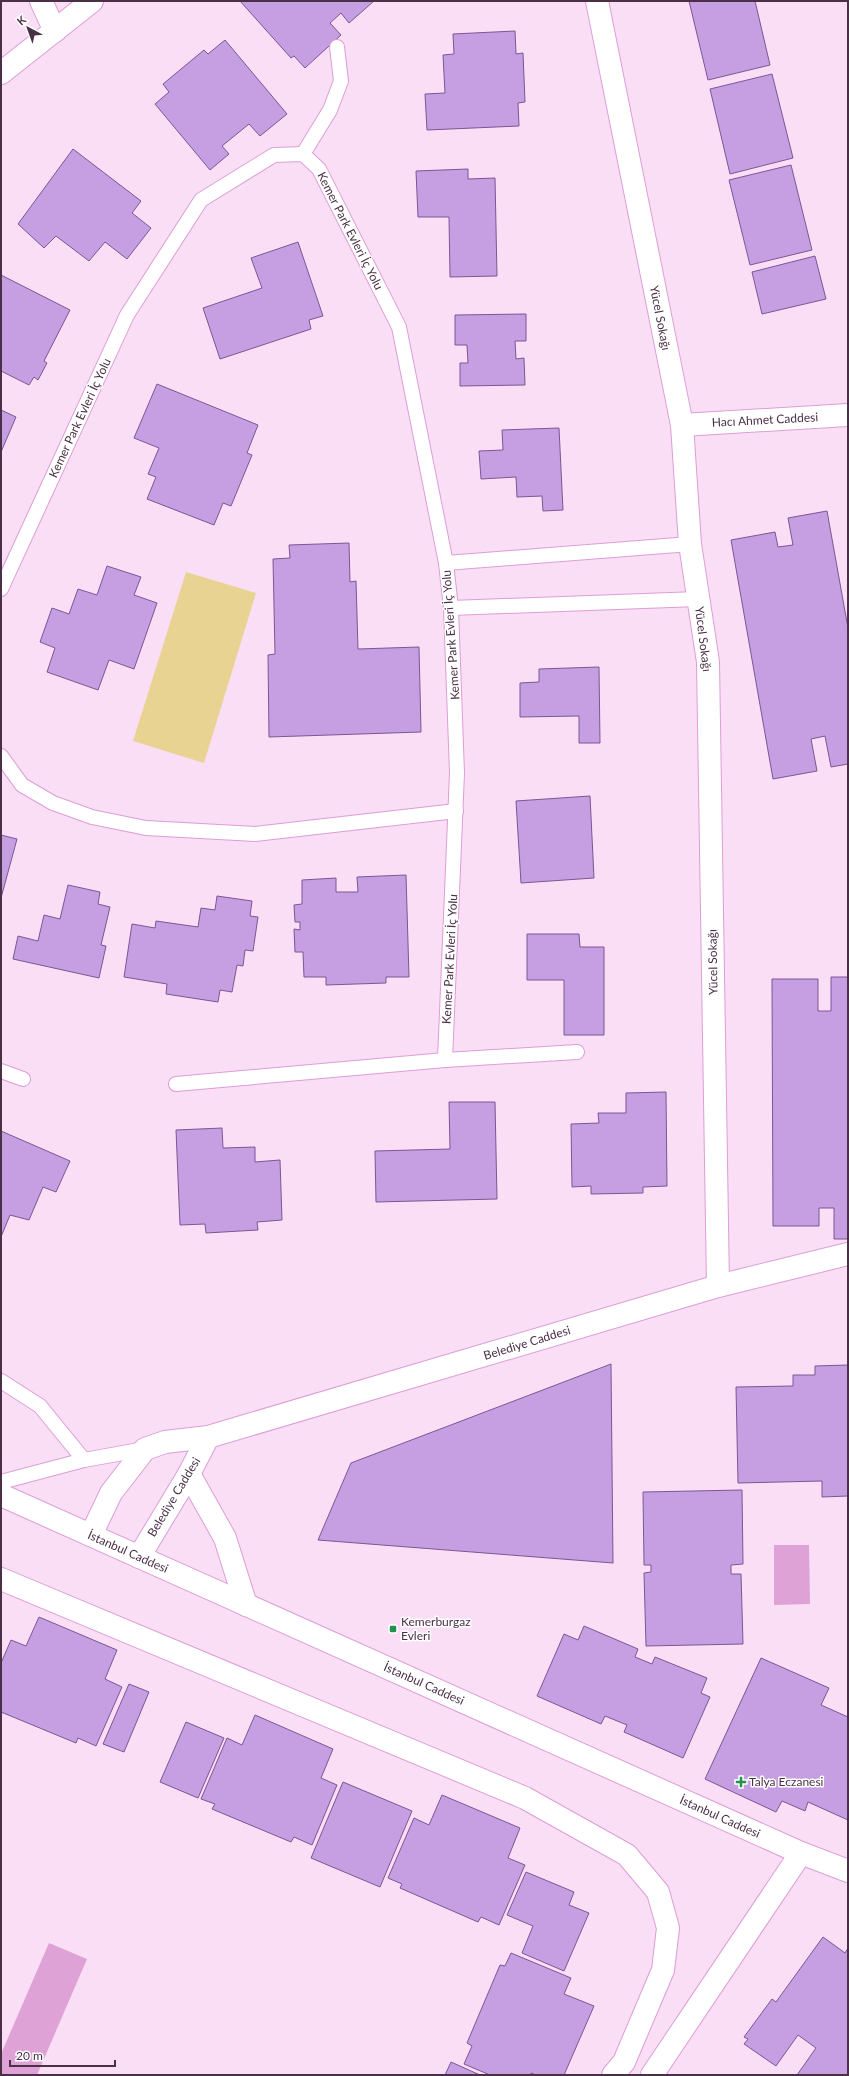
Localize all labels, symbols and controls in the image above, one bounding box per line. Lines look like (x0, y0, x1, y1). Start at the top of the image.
north arrow (8, 8, 48, 48)
text: K (14, 12, 29, 27)
street label: Kemer Park Evleri İç Yolu (314, 169, 387, 292)
street label: Yücel Sokağı (647, 284, 674, 351)
street label: Kemer Park Evleri İç Yolu (45, 356, 114, 480)
street label: Hacı Ahmet Caddesi (711, 409, 819, 430)
street label: Kemer Park Evleri İç Yolu (438, 570, 463, 700)
street label: Yücel Sokağı (692, 606, 715, 672)
street label: Kemer Park Evleri İç Yolu (439, 894, 460, 1024)
street label: Yücel Sokağı (704, 929, 721, 995)
street label: Belediye Caddesi (482, 1322, 572, 1363)
street label: Belediye Caddesi (144, 1454, 203, 1539)
street label: İstanbul Caddesi (86, 1527, 171, 1576)
place label: Kemerburgaz Evleri (401, 1614, 471, 1643)
marker: Kemerburgaz Evleri (388, 1624, 398, 1634)
street label: İstanbul Caddesi (382, 1659, 467, 1708)
place label: Talya Eczanesi (749, 1774, 824, 1789)
marker: Talya Eczanesi (736, 1777, 746, 1787)
street label: İstanbul Caddesi (678, 1792, 763, 1841)
scale bar (10, 2042, 115, 2068)
text: 20 m (16, 2048, 43, 2063)

